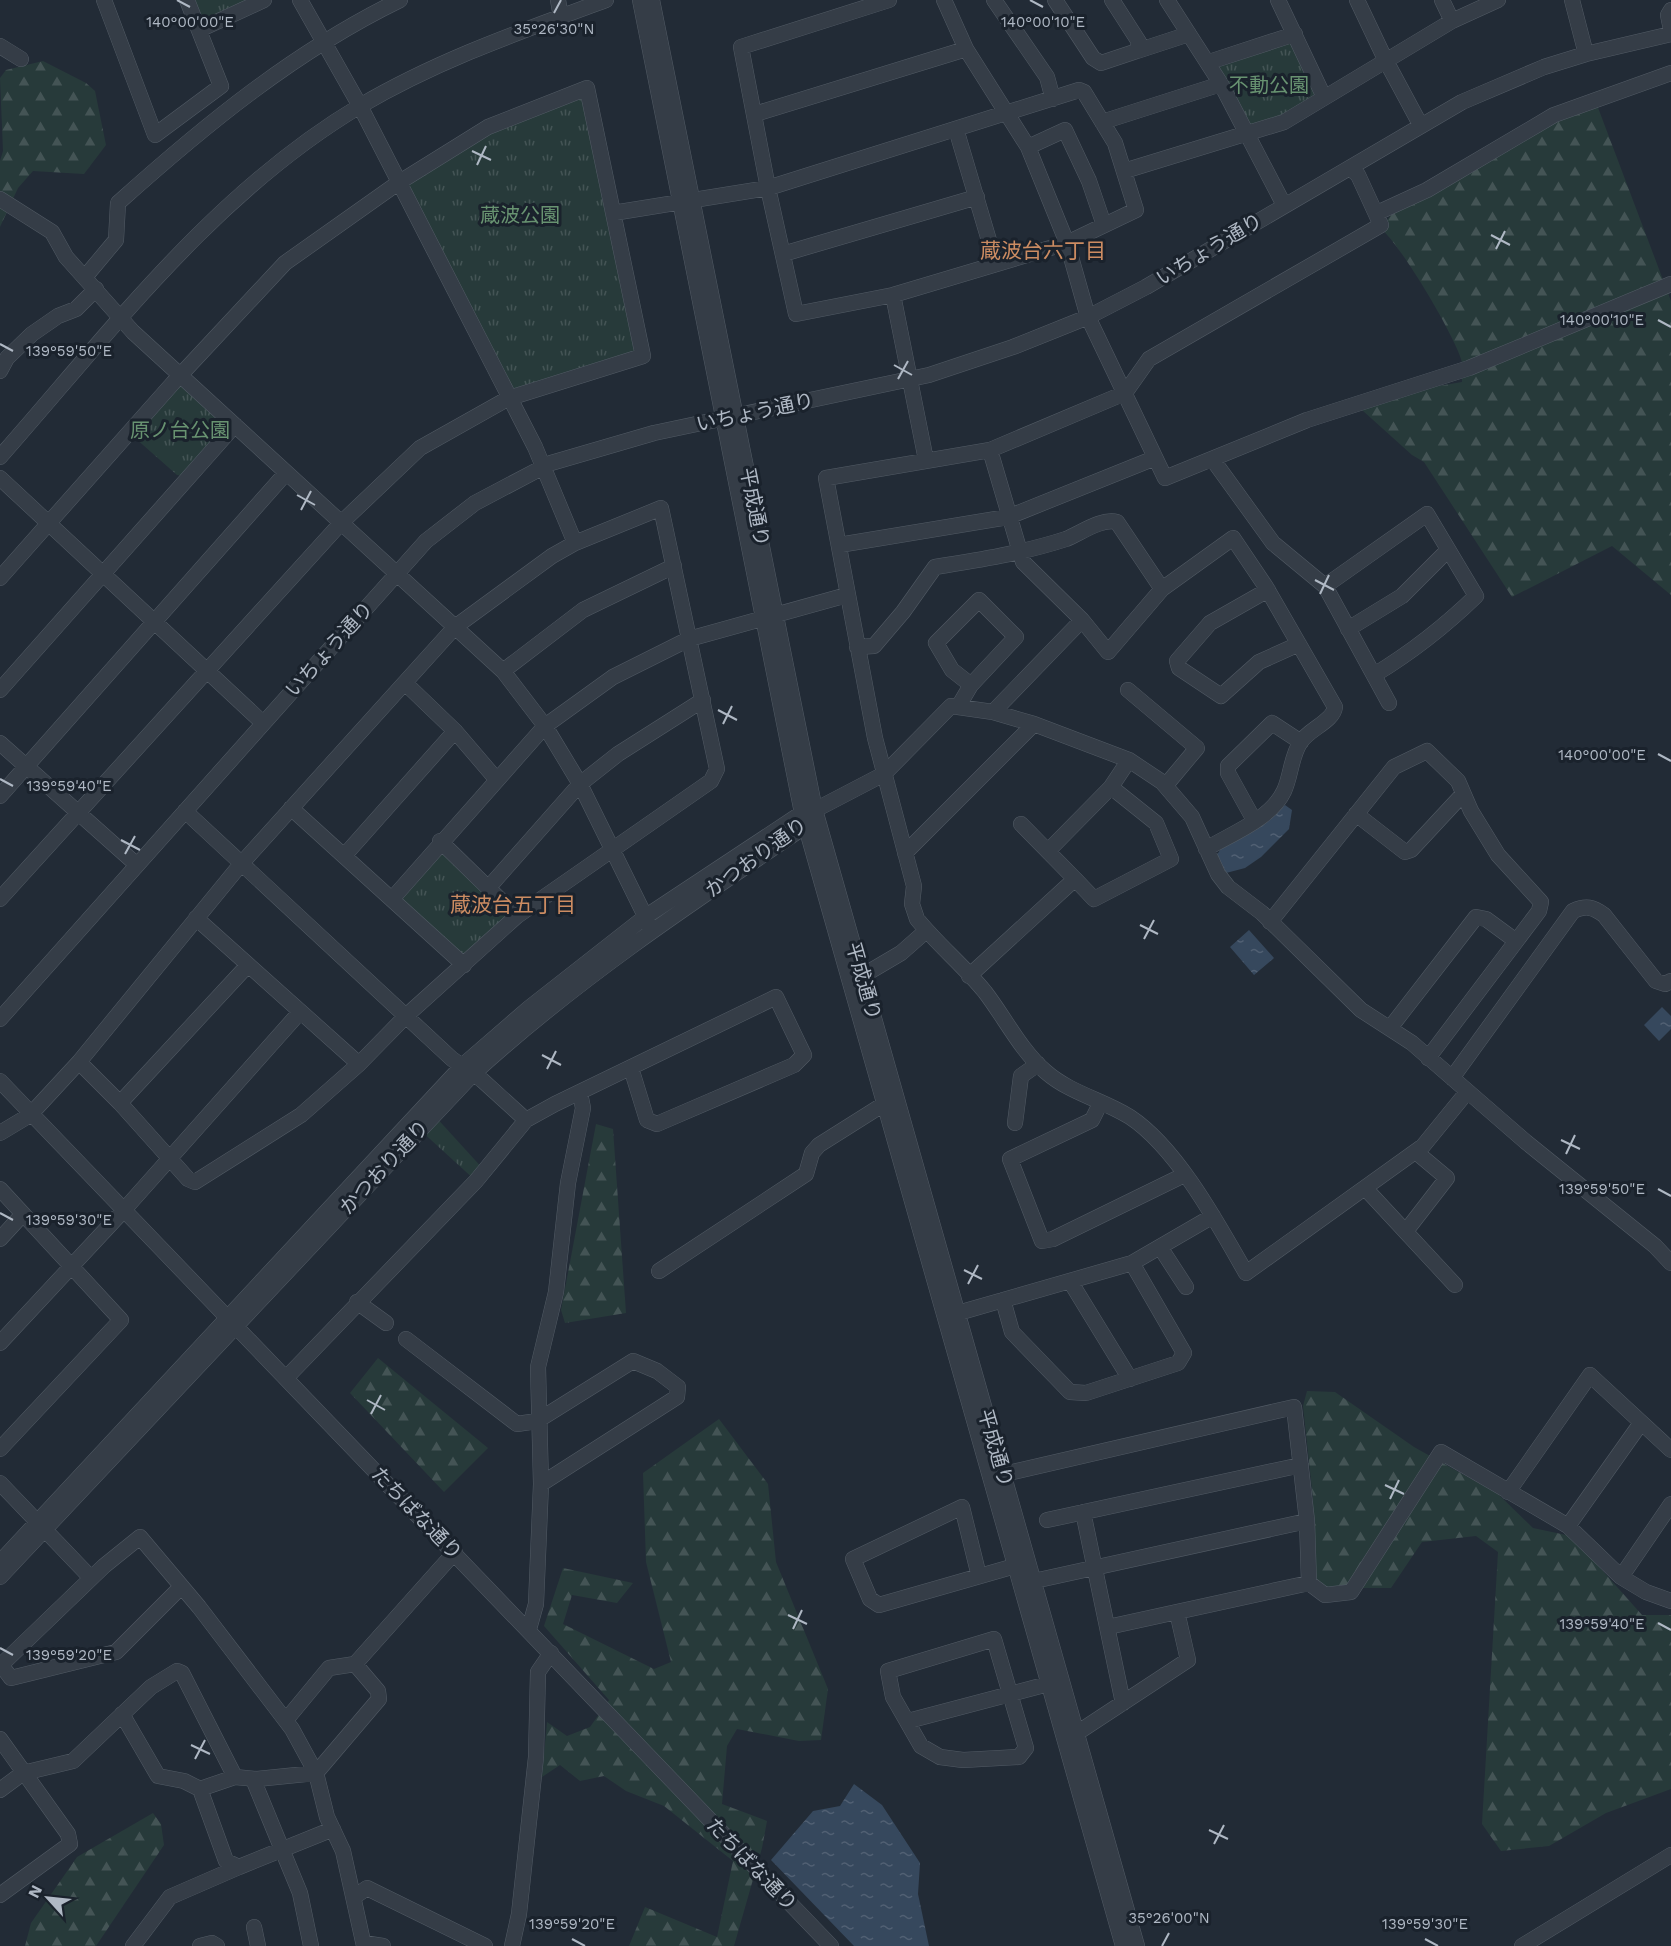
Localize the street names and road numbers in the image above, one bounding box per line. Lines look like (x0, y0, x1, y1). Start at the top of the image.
street label: いちょう通り (1151, 208, 1267, 290)
street label: いちょう通り (694, 388, 816, 436)
street label: 平成通り (736, 465, 774, 549)
street label: いちょう通り (280, 596, 378, 702)
street label: かつおり通り (700, 812, 812, 902)
street label: 平成通り (841, 939, 887, 1023)
street label: かつおり通り (334, 1115, 434, 1219)
street label: 平成通り (973, 1406, 1019, 1490)
street label: たちばな通り (367, 1462, 467, 1564)
street label: たちばな通り (702, 1813, 802, 1915)

